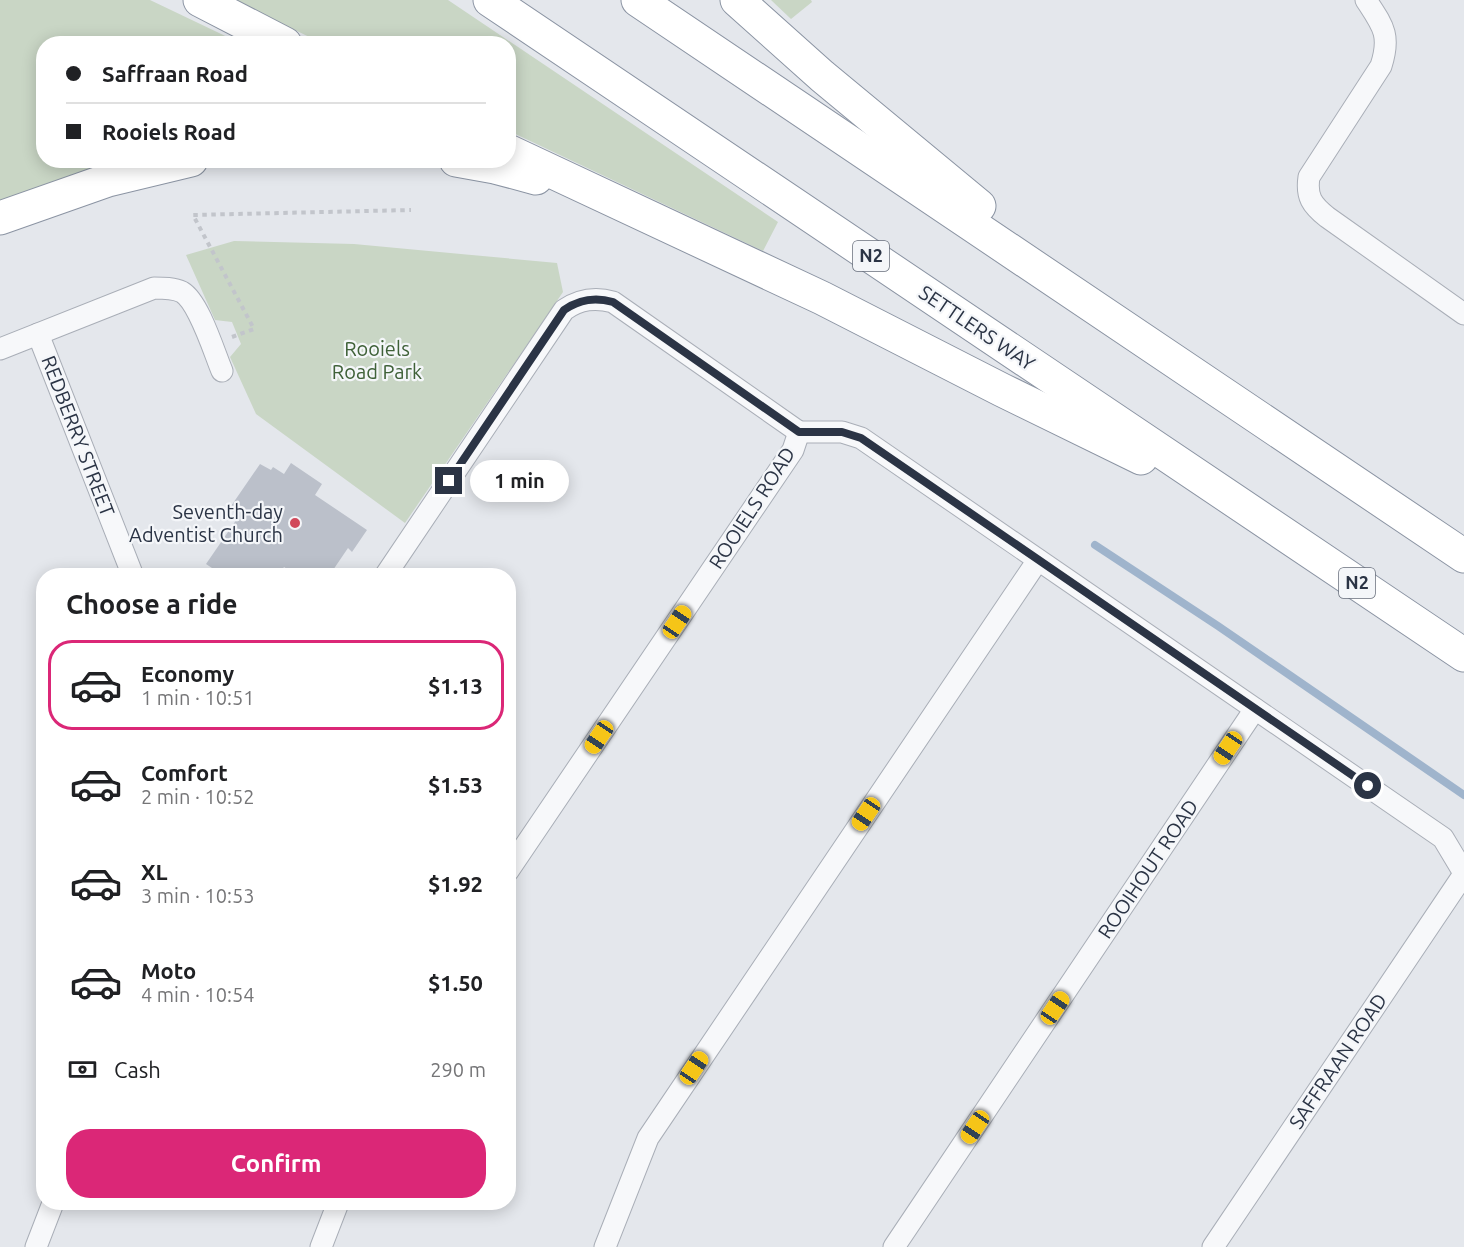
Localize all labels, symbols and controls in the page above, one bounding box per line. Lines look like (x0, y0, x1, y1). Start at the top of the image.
text: Saffraan Road (102, 61, 248, 86)
text: Rooiels Road (102, 119, 236, 144)
road number: N2 (853, 241, 889, 271)
street label: SETTLERS WAY (915, 280, 1040, 375)
park label: Rooiels Road Park (332, 337, 422, 383)
street label: REDBERRY STREET (37, 352, 120, 519)
street label: ROOIELS ROAD (704, 443, 799, 573)
callout: 1 min (470, 460, 569, 502)
route end (435, 467, 462, 494)
text: 1 min (494, 469, 545, 492)
place label: Seventh-day Adventist Church (129, 500, 283, 546)
marker: Seventh-day Adventist Church (288, 516, 302, 530)
road number: N2 (1339, 568, 1375, 598)
text: Choose a ride (66, 589, 238, 619)
car (659, 602, 695, 642)
icon: car (69, 658, 123, 712)
text: Economy (141, 661, 234, 686)
text: $1.13 (428, 673, 483, 698)
text: 1 min · 10:51 (141, 686, 255, 709)
car (581, 717, 617, 757)
car (1210, 728, 1246, 768)
icon: car (69, 757, 123, 811)
text: Comfort (141, 760, 228, 785)
text: $1.53 (428, 772, 483, 797)
route start (1354, 772, 1381, 799)
text: 2 min · 10:52 (141, 785, 255, 808)
car (848, 794, 884, 834)
street label: ROOIHOUT ROAD (1093, 795, 1203, 942)
icon: car (69, 856, 123, 910)
text: XL (141, 859, 168, 884)
text: $1.92 (428, 871, 483, 896)
text: 3 min · 10:53 (141, 884, 255, 907)
icon: car (69, 955, 123, 1009)
text: Moto (141, 958, 196, 983)
text: $1.50 (428, 970, 483, 995)
text: 4 min · 10:54 (141, 983, 255, 1006)
car (1037, 988, 1073, 1028)
street label: SAFFRAAN ROAD (1284, 989, 1391, 1133)
car (676, 1048, 712, 1088)
icon: cash (66, 1053, 99, 1086)
text: Cash (114, 1057, 161, 1082)
text: 290 m (430, 1058, 486, 1081)
car (957, 1107, 993, 1147)
button: Confirm (66, 1129, 486, 1198)

